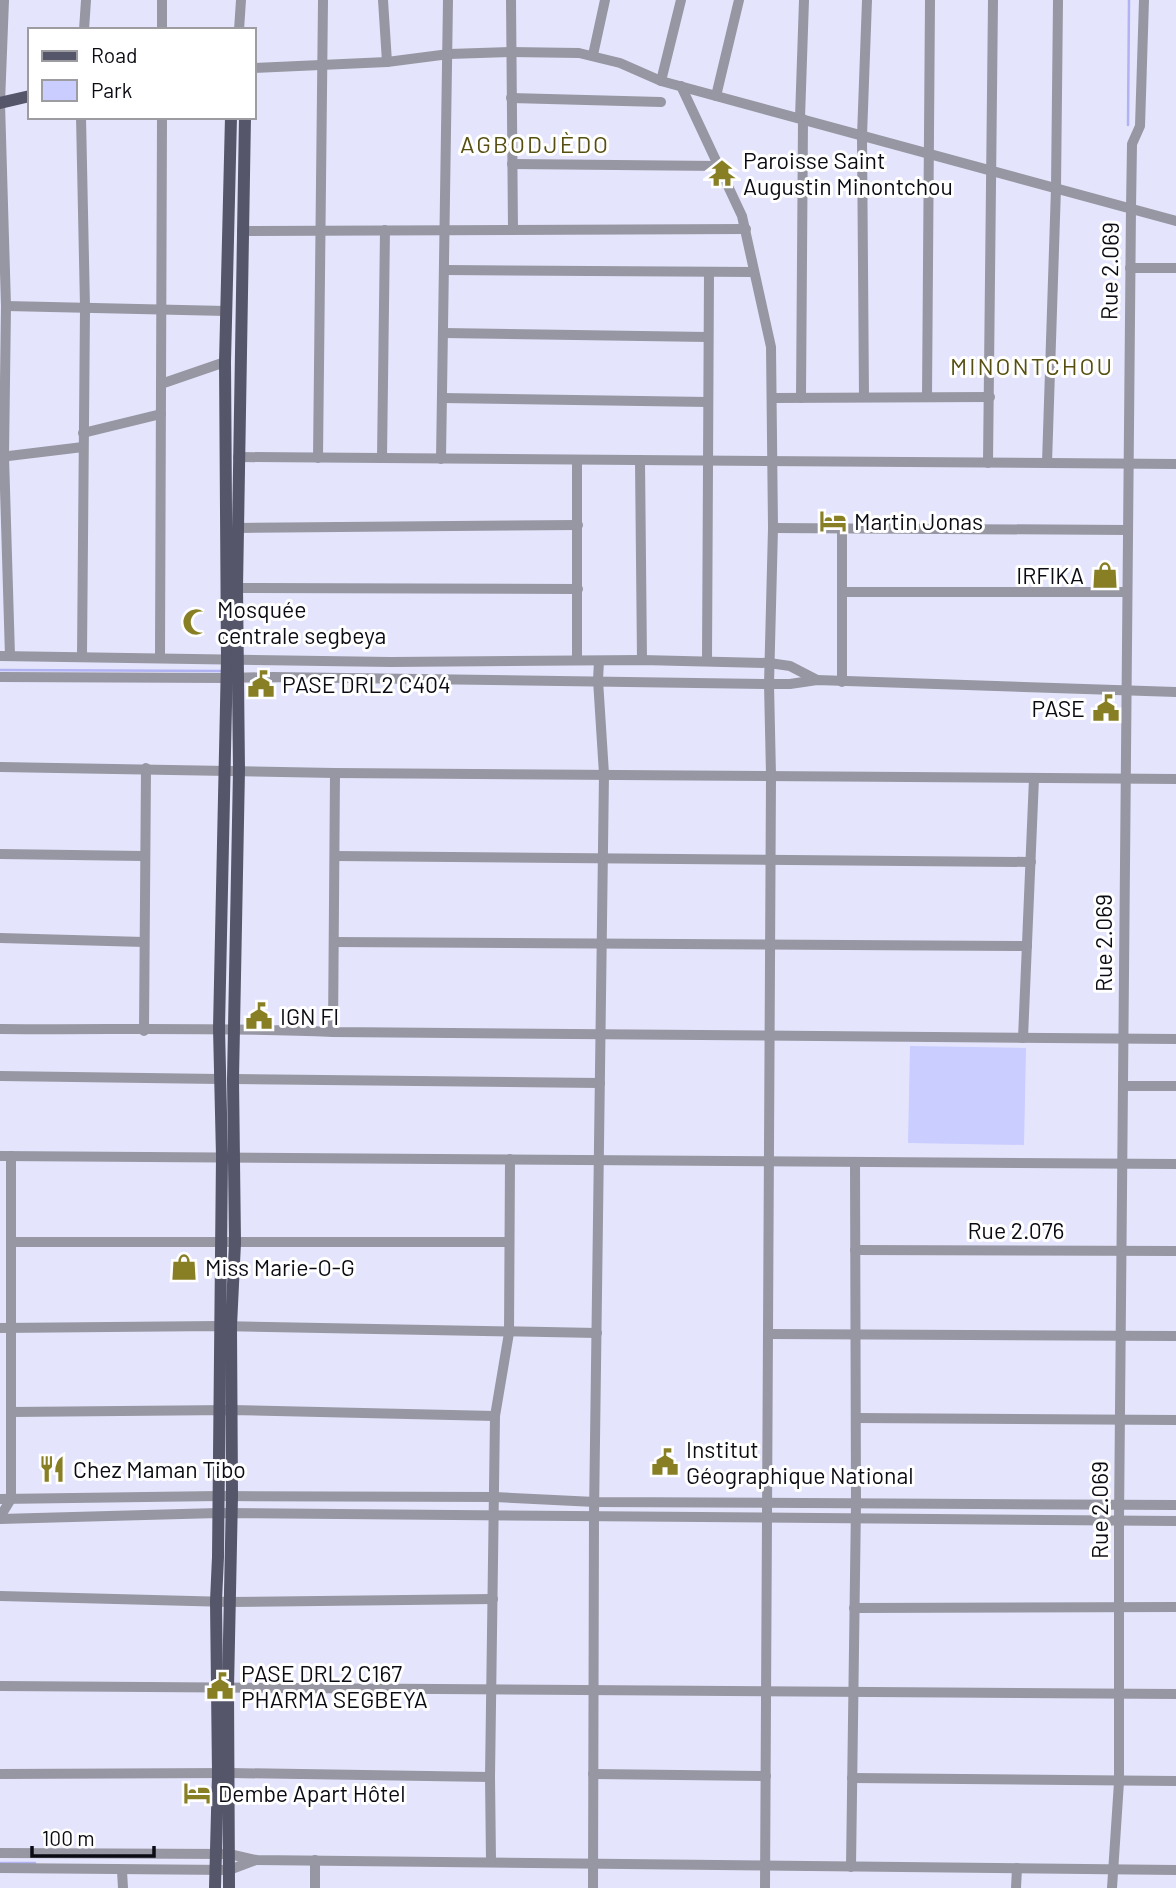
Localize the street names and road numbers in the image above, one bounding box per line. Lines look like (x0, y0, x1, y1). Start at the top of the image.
street label: Rue 2.069 (1094, 222, 1124, 320)
street label: Rue 2.069 (1089, 894, 1117, 992)
street label: Rue 2.076 (968, 1216, 1064, 1244)
street label: Rue 2.069 (1085, 1461, 1113, 1559)

